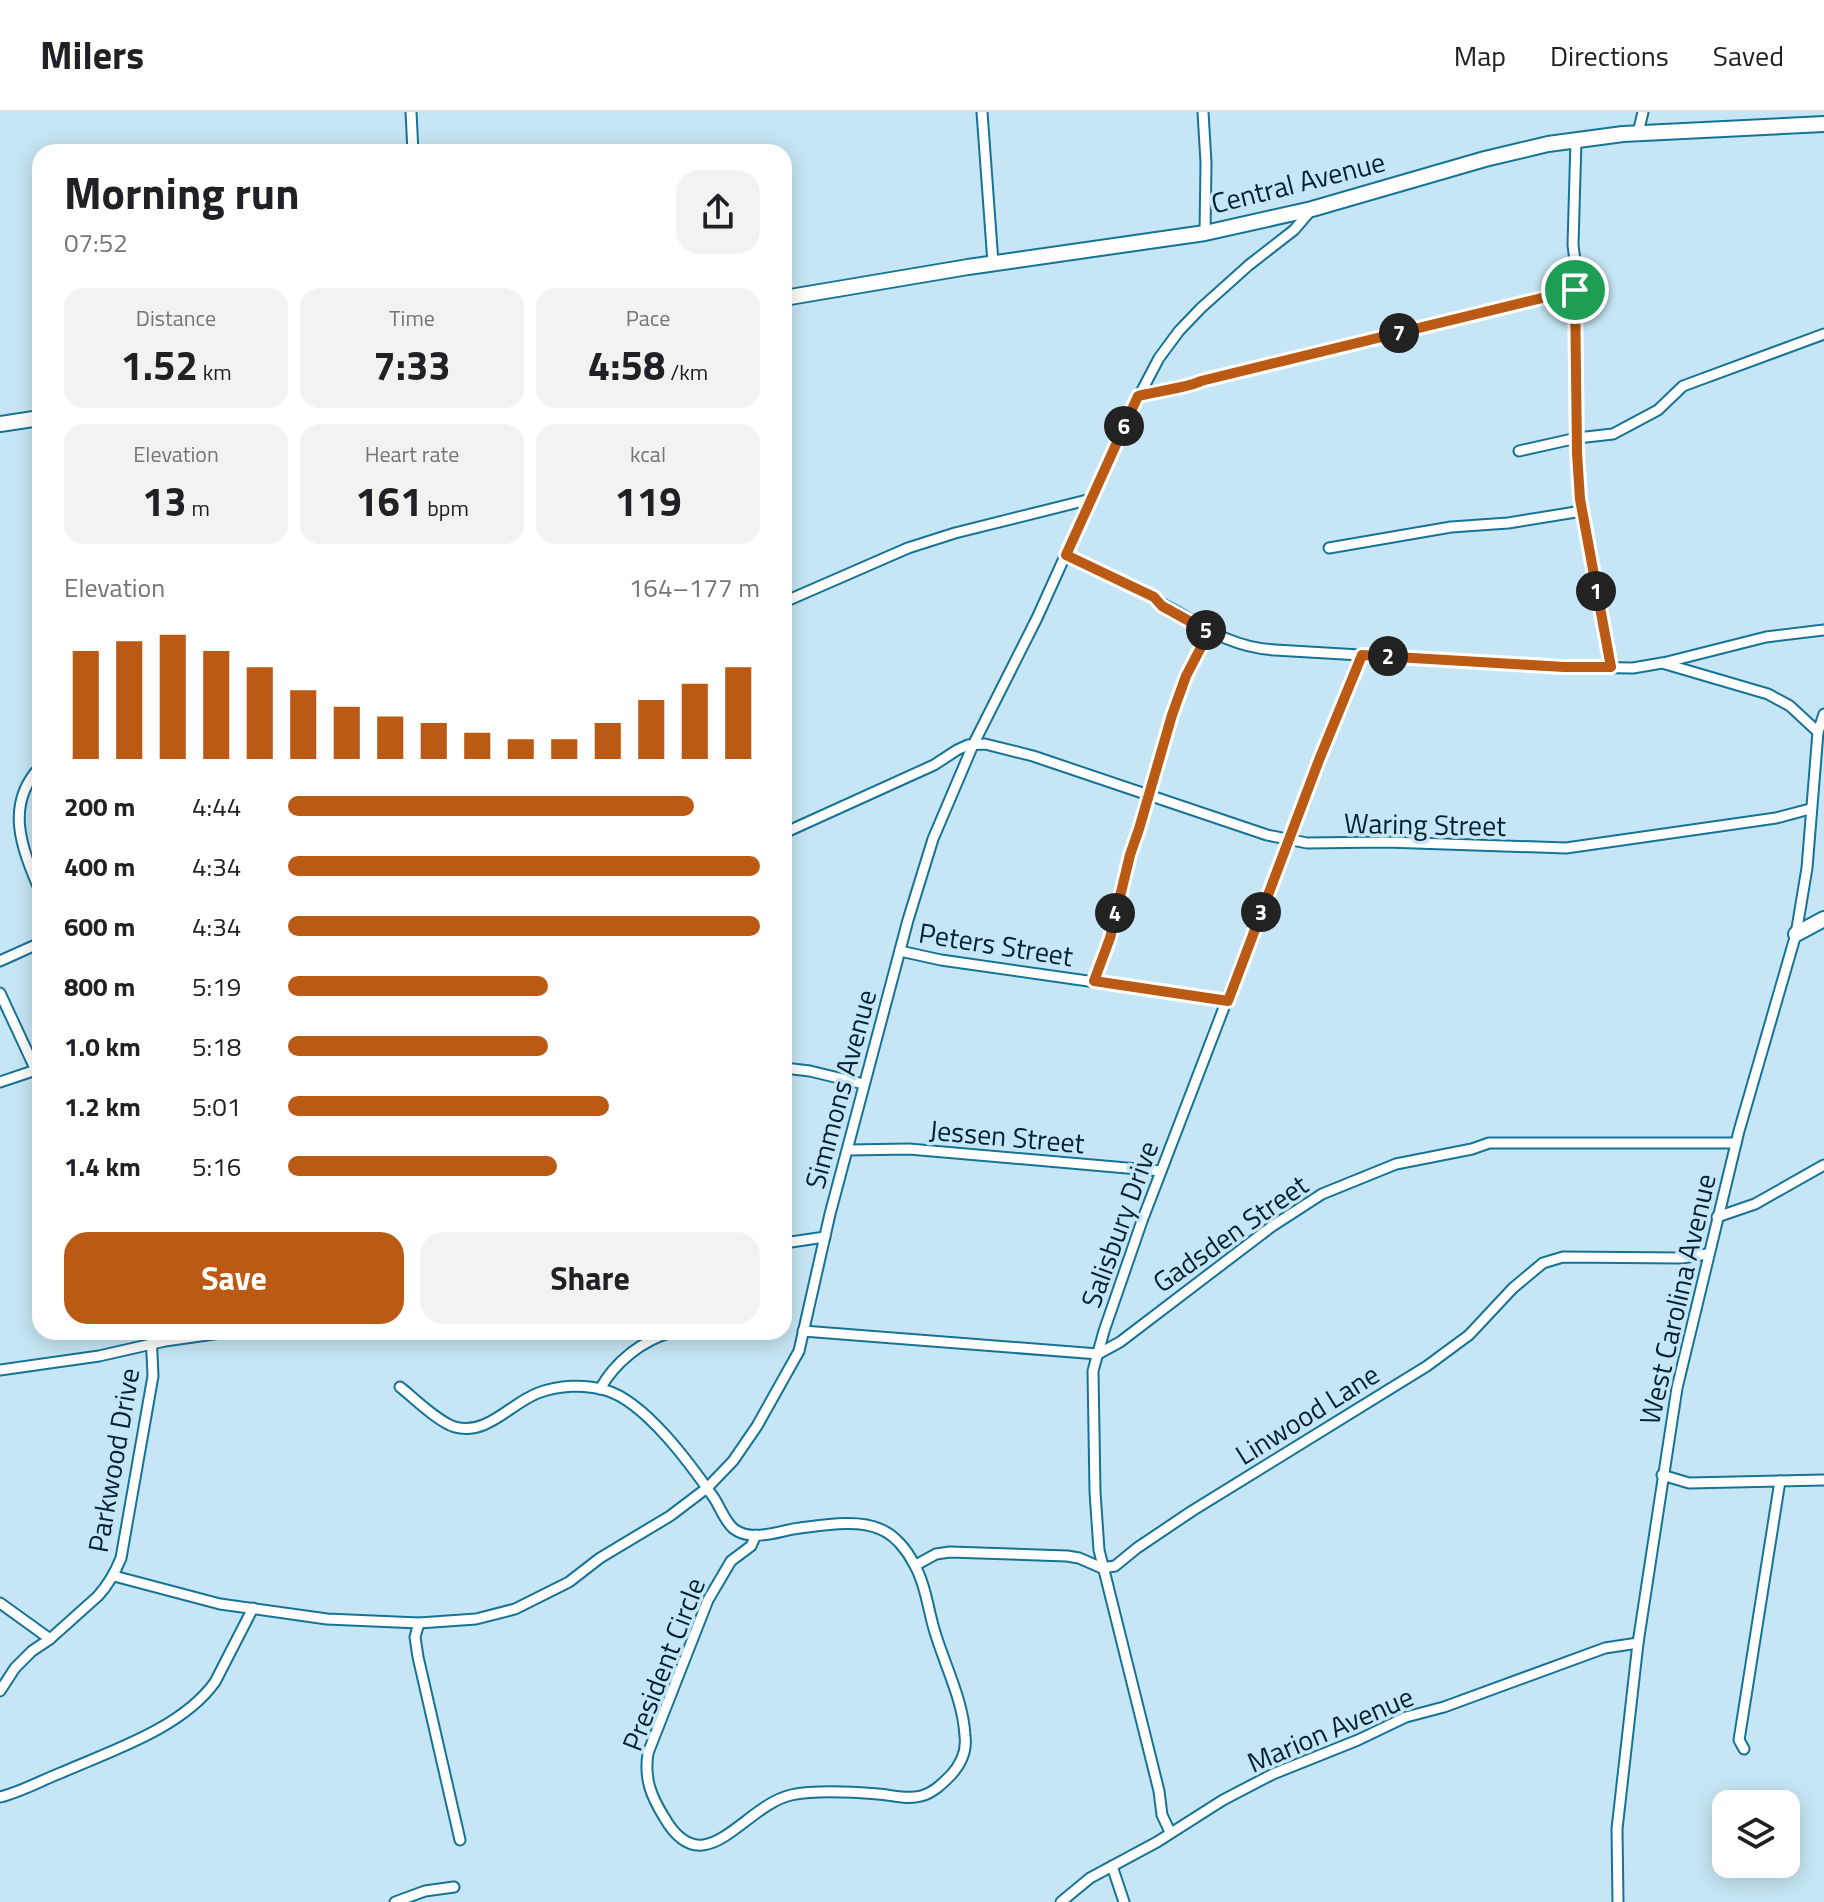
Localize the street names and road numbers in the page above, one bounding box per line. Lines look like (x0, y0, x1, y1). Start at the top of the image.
street label: Central Avenue (1207, 140, 1389, 224)
street label: Waring Street (1344, 801, 1507, 847)
street label: Peters Street (916, 911, 1076, 977)
street label: Simmons Avenue (793, 985, 887, 1193)
street label: Jessen Street (928, 1108, 1087, 1164)
street label: Salisbury Drive (1069, 1134, 1169, 1314)
street label: Gadsden Street (1143, 1163, 1317, 1303)
street label: West Carolina Avenue (1627, 1169, 1727, 1429)
street label: Linwood Lane (1227, 1353, 1387, 1475)
street label: Parkwood Drive (76, 1364, 150, 1556)
street label: President Circle (610, 1571, 716, 1757)
street label: Marion Avenue (1240, 1675, 1420, 1783)

